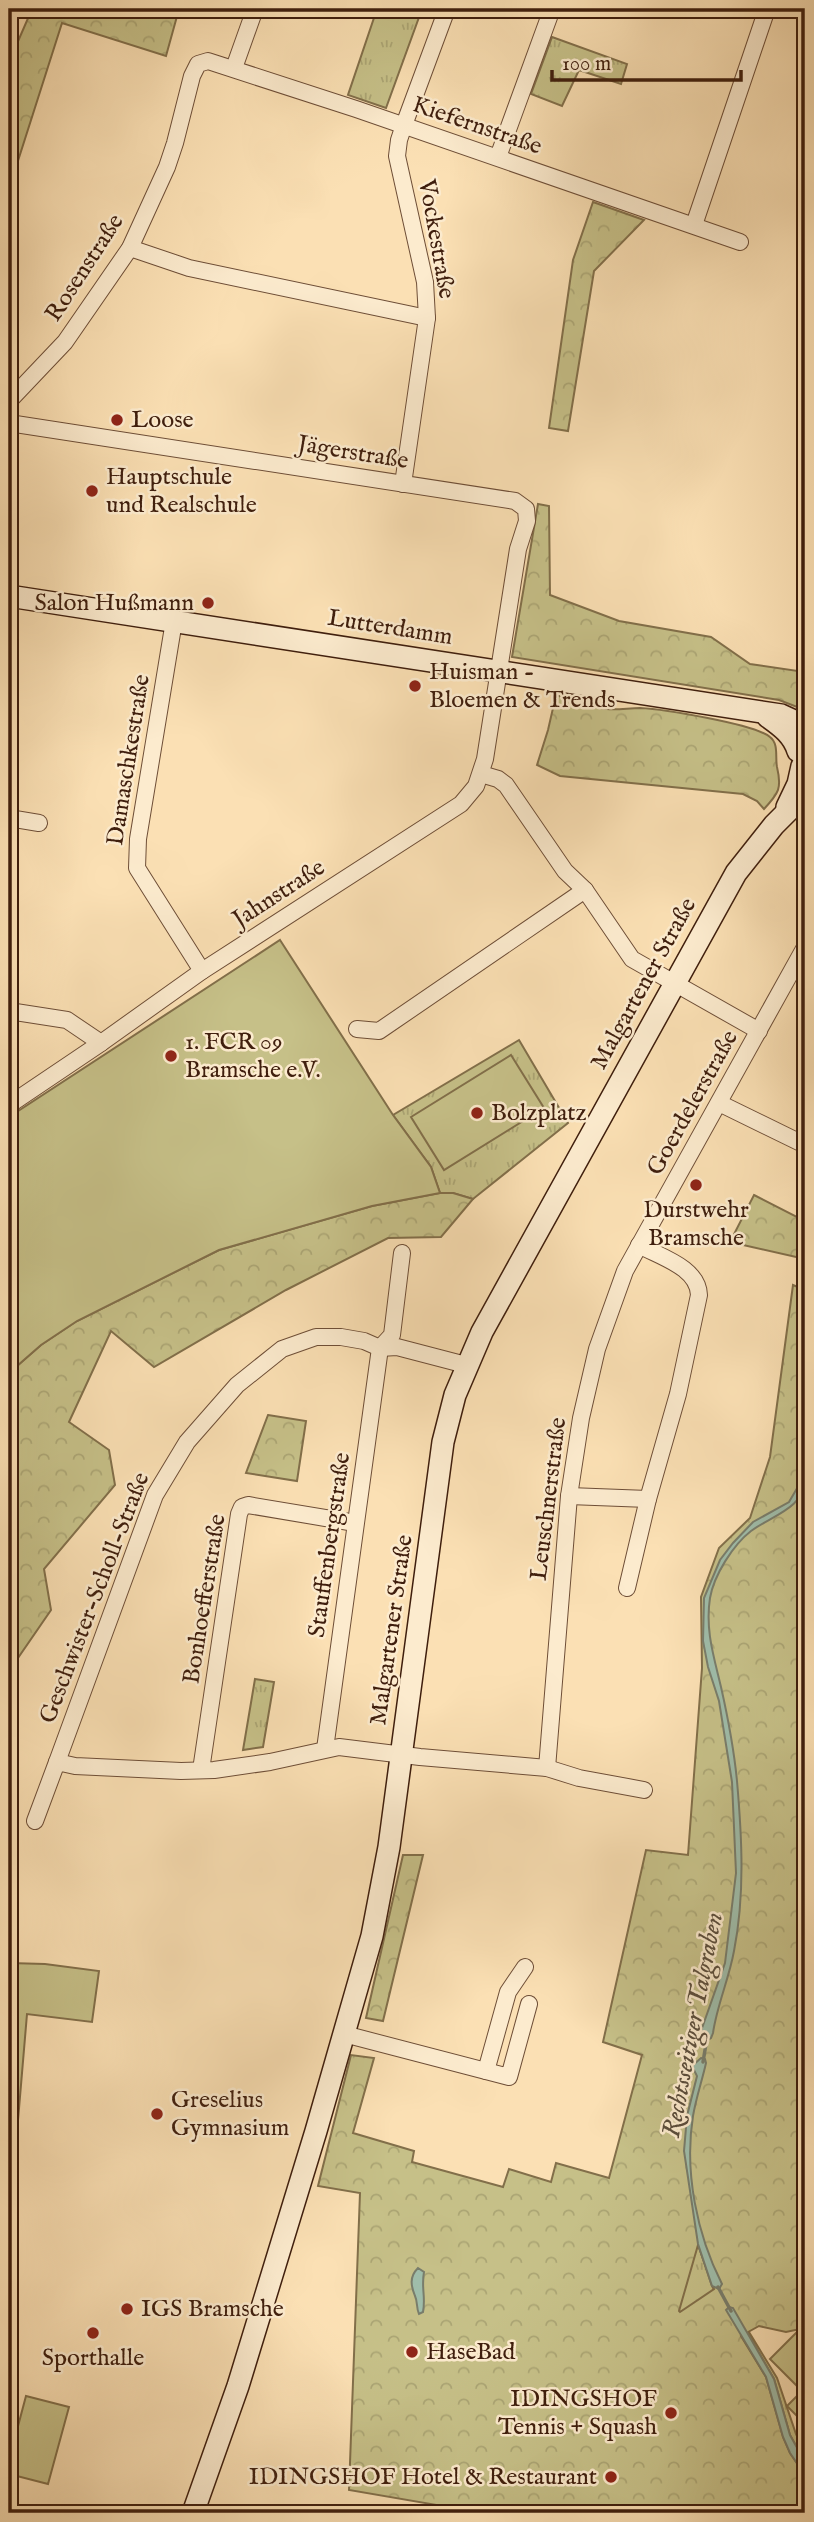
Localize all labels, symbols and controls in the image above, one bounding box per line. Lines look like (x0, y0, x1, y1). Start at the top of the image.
scale bar (552, 38, 740, 82)
text: 100 m (562, 51, 611, 78)
street label: Kiefernstraße (408, 89, 546, 163)
street label: Vockestraße (410, 176, 462, 301)
street label: Rosenstraße (39, 208, 131, 328)
place label: Loose (131, 405, 194, 436)
marker: Loose (109, 412, 125, 428)
street label: Jägerstraße (292, 428, 411, 477)
place label: Hauptschule und Realschule (106, 462, 257, 521)
marker: Hauptschule und Realschule (84, 483, 100, 499)
place label: Salon Hußmann (34, 588, 194, 619)
marker: Salon Hußmann (200, 595, 216, 611)
street label: Lutterdamm (325, 603, 455, 653)
place label: Huisman - Bloemen & Trends (429, 657, 616, 716)
street label: Damaschkestraße (100, 672, 158, 848)
marker: Huisman - Bloemen & Trends (407, 678, 423, 694)
street label: Jahnstraße (224, 853, 331, 937)
street label: Malgartener Straße (584, 893, 704, 1075)
street label: Goerdelerstraße (640, 1025, 746, 1181)
place label: 1. FCR 09 Bramsche e.V. (185, 1027, 321, 1086)
marker: 1. FCR 09 Bramsche e.V. (163, 1048, 179, 1064)
place label: Bolzplatz (491, 1098, 587, 1129)
marker: Bolzplatz (469, 1105, 485, 1121)
marker: Durstwehr Bramsche (688, 1177, 704, 1193)
place label: Durstwehr Bramsche (643, 1195, 749, 1254)
street label: Leuschnerstraße (524, 1416, 574, 1582)
street label: Stauffenbergstraße (302, 1451, 358, 1639)
street label: Geschwister-Scholl-Straße (33, 1468, 157, 1728)
street label: Bonhoefferstraße (176, 1512, 234, 1686)
street label: Malgartener Straße (363, 1533, 421, 1727)
water label: Rechtsseitiger Talgraben (655, 1909, 732, 2141)
place label: Greselius Gymnasium (171, 2085, 289, 2144)
marker: Greselius Gymnasium (149, 2106, 165, 2122)
place label: IGS Bramsche (141, 2294, 284, 2325)
marker: IGS Bramsche (119, 2301, 135, 2317)
marker: Sporthalle (85, 2325, 101, 2341)
place label: HaseBad (426, 2337, 515, 2368)
place label: Sporthalle (42, 2343, 144, 2374)
marker: HaseBad (404, 2344, 420, 2360)
place label: IDINGSHOF Tennis + Squash (498, 2384, 657, 2443)
marker: IDINGSHOF Tennis + Squash (663, 2405, 679, 2421)
place label: IDINGSHOF Hotel & Restaurant (249, 2462, 597, 2493)
marker: IDINGSHOF Hotel & Restaurant (603, 2469, 619, 2485)

